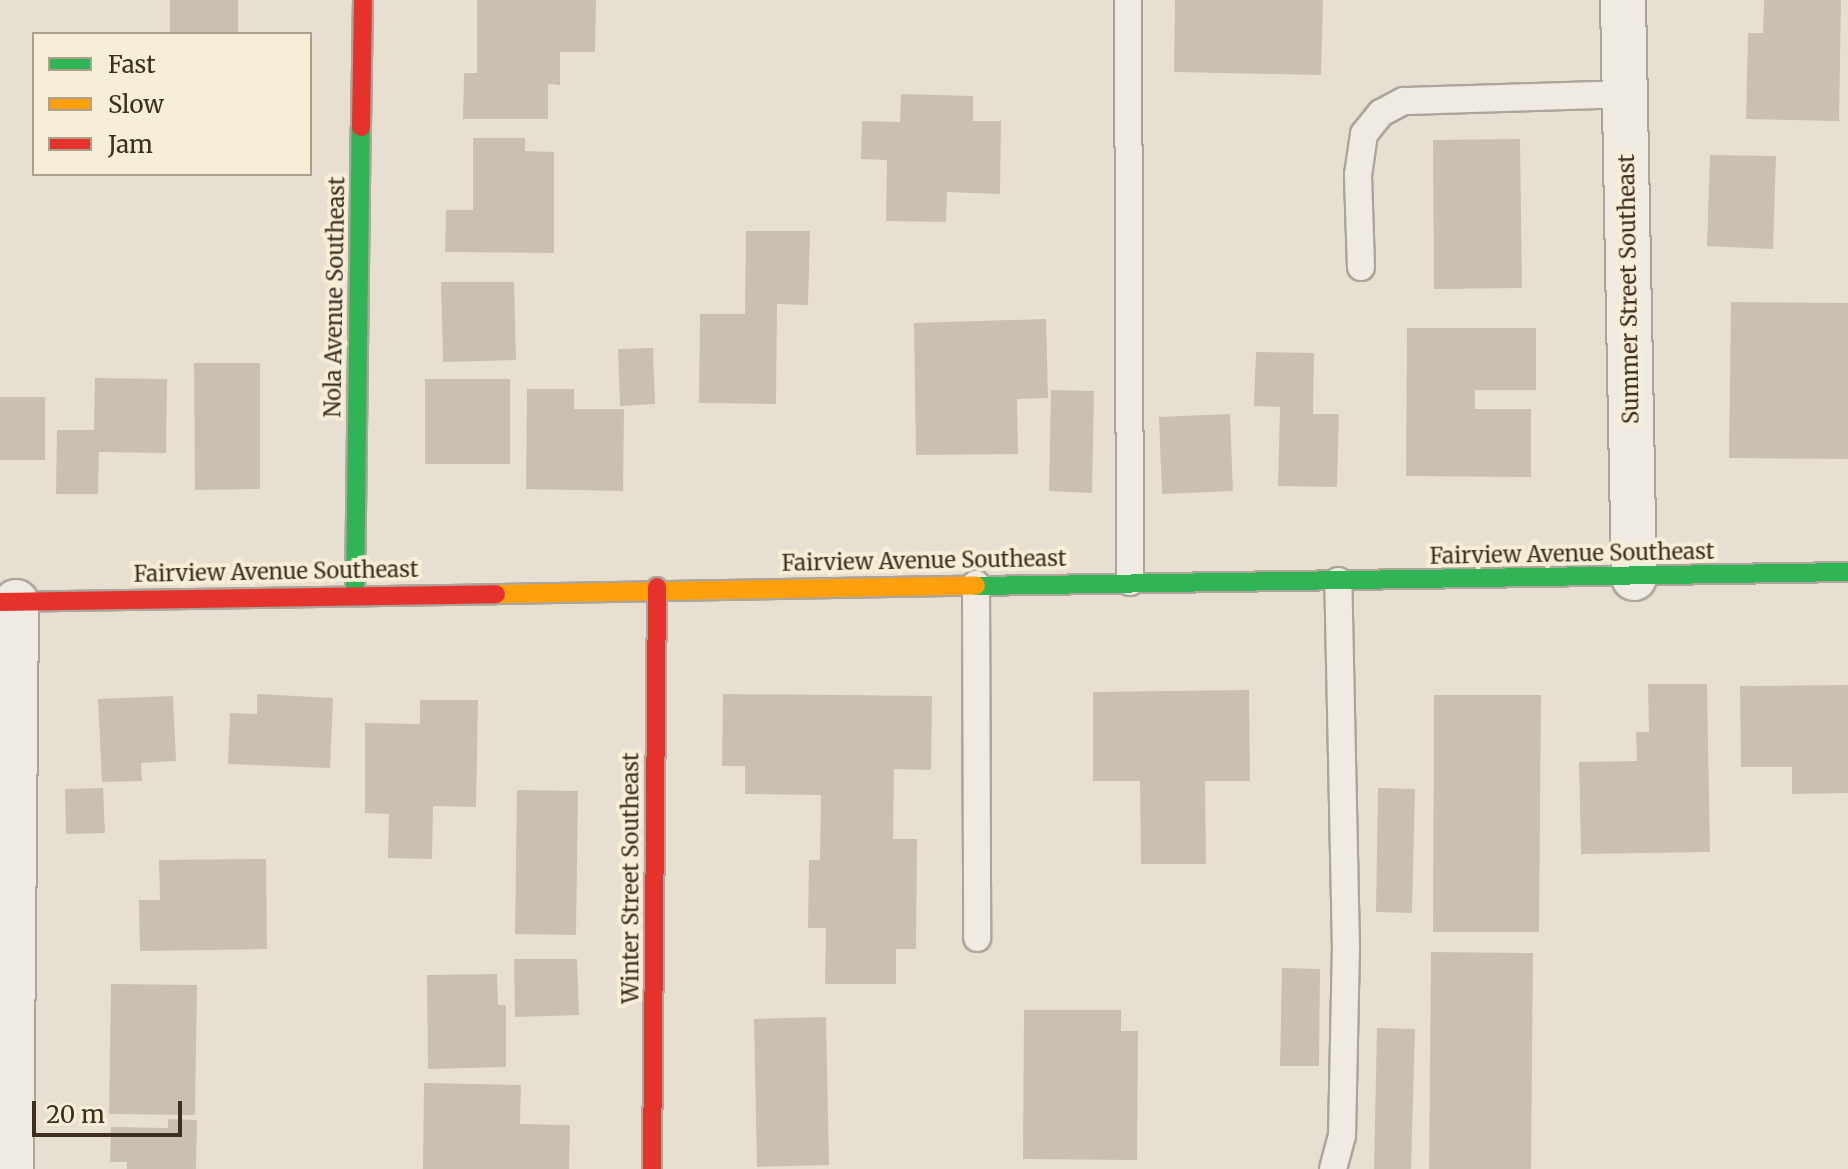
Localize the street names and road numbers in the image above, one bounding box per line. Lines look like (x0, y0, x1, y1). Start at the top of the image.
street label: Summer Street Southeast (1613, 154, 1645, 424)
street label: Nola Avenue Southeast (320, 176, 350, 418)
street label: Fairview Avenue Southeast (1429, 538, 1715, 570)
street label: Fairview Avenue Southeast (781, 545, 1067, 577)
street label: Fairview Avenue Southeast (133, 556, 419, 588)
street label: Winter Street Southeast (618, 752, 644, 1004)

